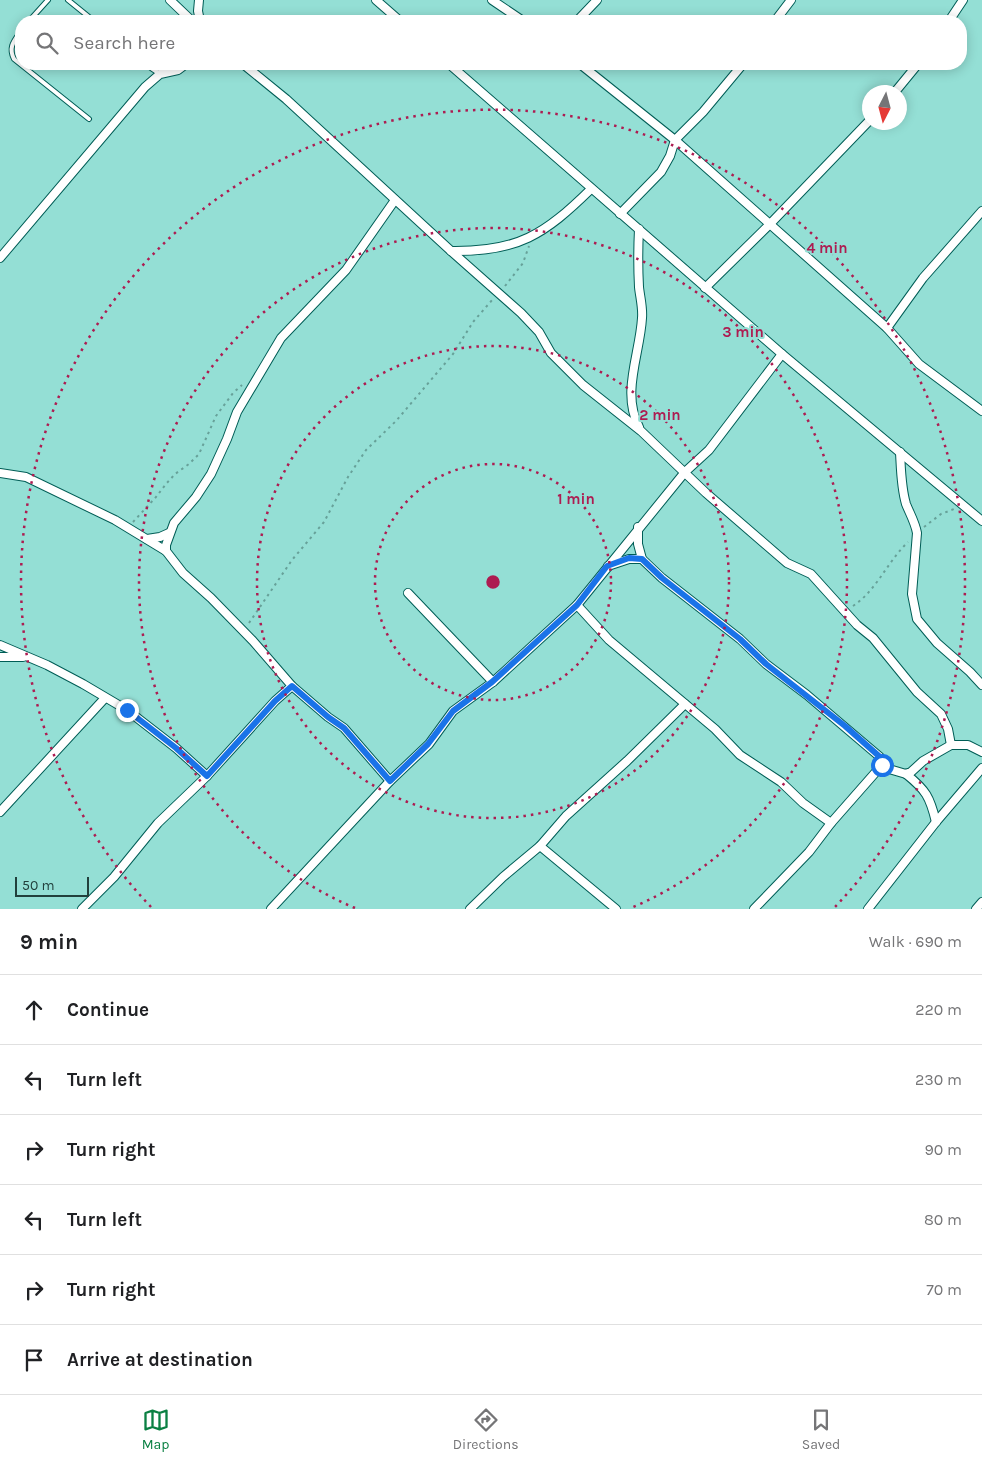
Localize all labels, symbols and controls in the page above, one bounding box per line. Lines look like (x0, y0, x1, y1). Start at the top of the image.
search box (15, 15, 967, 70)
icon: search (33, 29, 61, 57)
text: Search here (73, 32, 175, 54)
north arrow (862, 85, 907, 130)
text: 4 min (806, 239, 848, 257)
text: 3 min (722, 323, 764, 341)
text: 2 min (639, 406, 681, 424)
text: 1 min (557, 490, 595, 508)
centre of rings (484, 573, 502, 591)
route end (116, 699, 139, 722)
route start (871, 754, 894, 777)
scale bar (15, 874, 89, 897)
text: 50 m (22, 877, 55, 894)
text: 9 min (20, 930, 78, 954)
text: Walk · 690 m (869, 932, 962, 951)
icon: ahead (20, 996, 48, 1024)
text: Continue (67, 999, 149, 1021)
text: 220 m (915, 1000, 962, 1019)
icon: left (20, 1066, 48, 1094)
text: Turn left (67, 1069, 142, 1091)
text: 230 m (915, 1070, 962, 1089)
icon: right (20, 1136, 48, 1164)
text: Turn right (67, 1139, 156, 1161)
text: 90 m (924, 1140, 962, 1159)
icon: left (20, 1206, 48, 1234)
text: Turn left (67, 1209, 142, 1231)
text: 80 m (924, 1210, 962, 1229)
icon: right (20, 1276, 48, 1304)
text: Turn right (67, 1279, 156, 1301)
text: 70 m (926, 1280, 962, 1299)
icon: arrive (20, 1346, 48, 1374)
text: Arrive at destination (67, 1349, 253, 1371)
tab: Map (142, 1406, 170, 1453)
tab: Directions (453, 1406, 519, 1453)
tab: Saved (802, 1406, 840, 1453)

